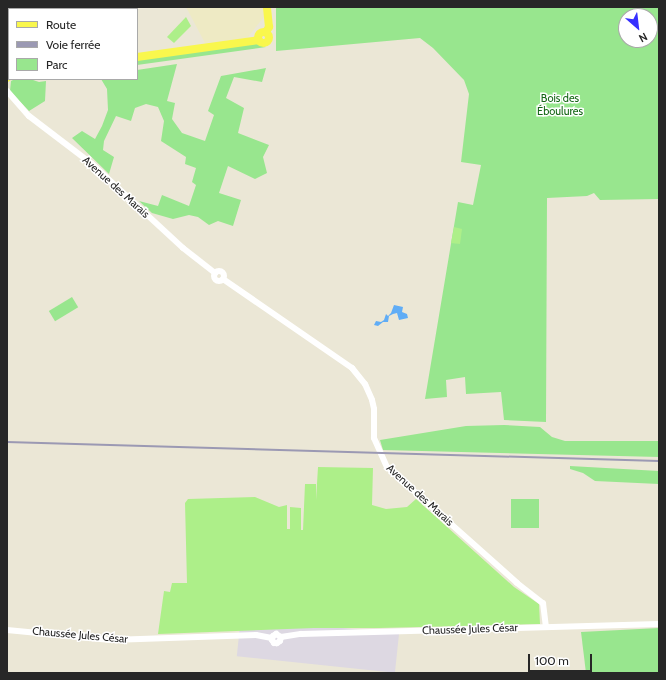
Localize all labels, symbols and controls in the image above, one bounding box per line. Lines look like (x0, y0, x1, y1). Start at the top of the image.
legend (8, 8, 138, 80)
north arrow (618, 8, 658, 48)
text: Route (46, 17, 76, 32)
text: N (636, 30, 650, 46)
text: Voie ferrée (46, 37, 100, 52)
text: Parc (46, 57, 68, 72)
park label: Bois des Éboulures (537, 92, 583, 118)
street label: Avenue des Marais (80, 153, 152, 221)
street label: Avenue des Marais (384, 461, 456, 529)
street label: Chaussée Jules César (422, 621, 518, 637)
street label: Chaussée Jules César (32, 624, 128, 646)
scale bar (530, 646, 594, 672)
text: 100 m (535, 653, 569, 668)

